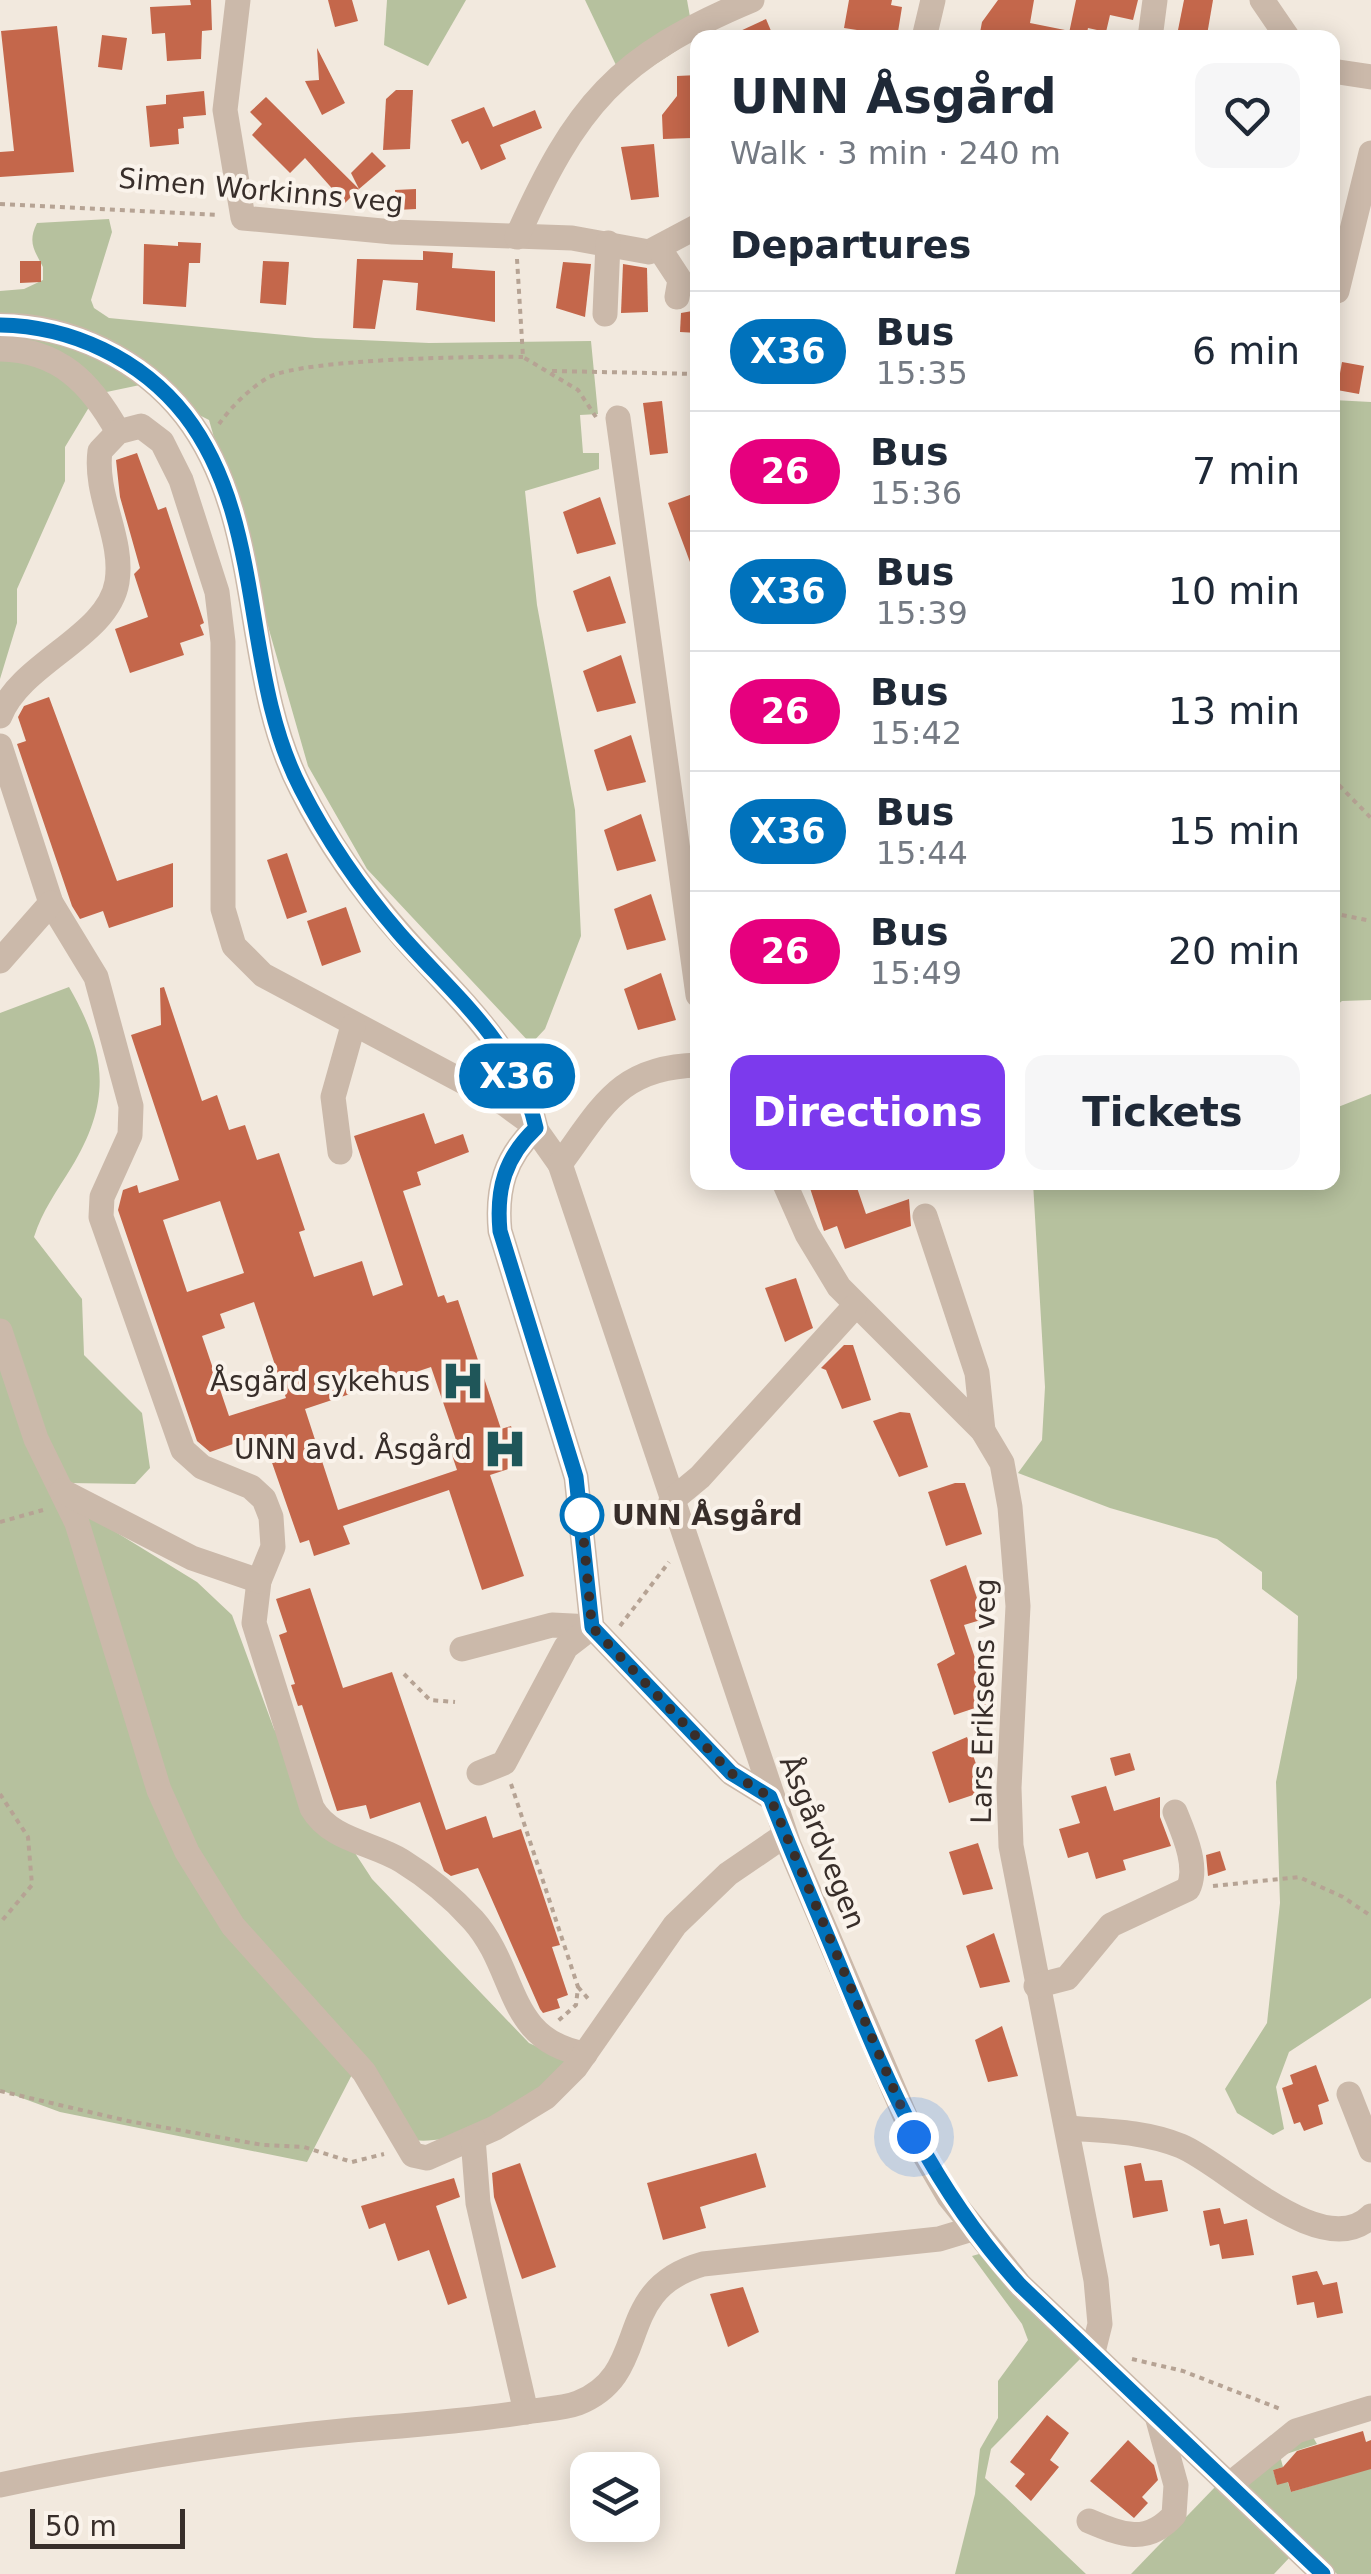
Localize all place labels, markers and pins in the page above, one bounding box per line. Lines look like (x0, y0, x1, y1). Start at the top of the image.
hospital icon: Åsgård sykehus (439, 1357, 487, 1405)
place label: Åsgård sykehus (210, 1364, 430, 1398)
hospital icon: UNN avd. Åsgård (481, 1425, 529, 1473)
place label: UNN avd. Åsgård (234, 1432, 472, 1466)
marker: UNN Åsgård (561, 1494, 603, 1536)
place label: UNN Åsgård (612, 1498, 802, 1532)

